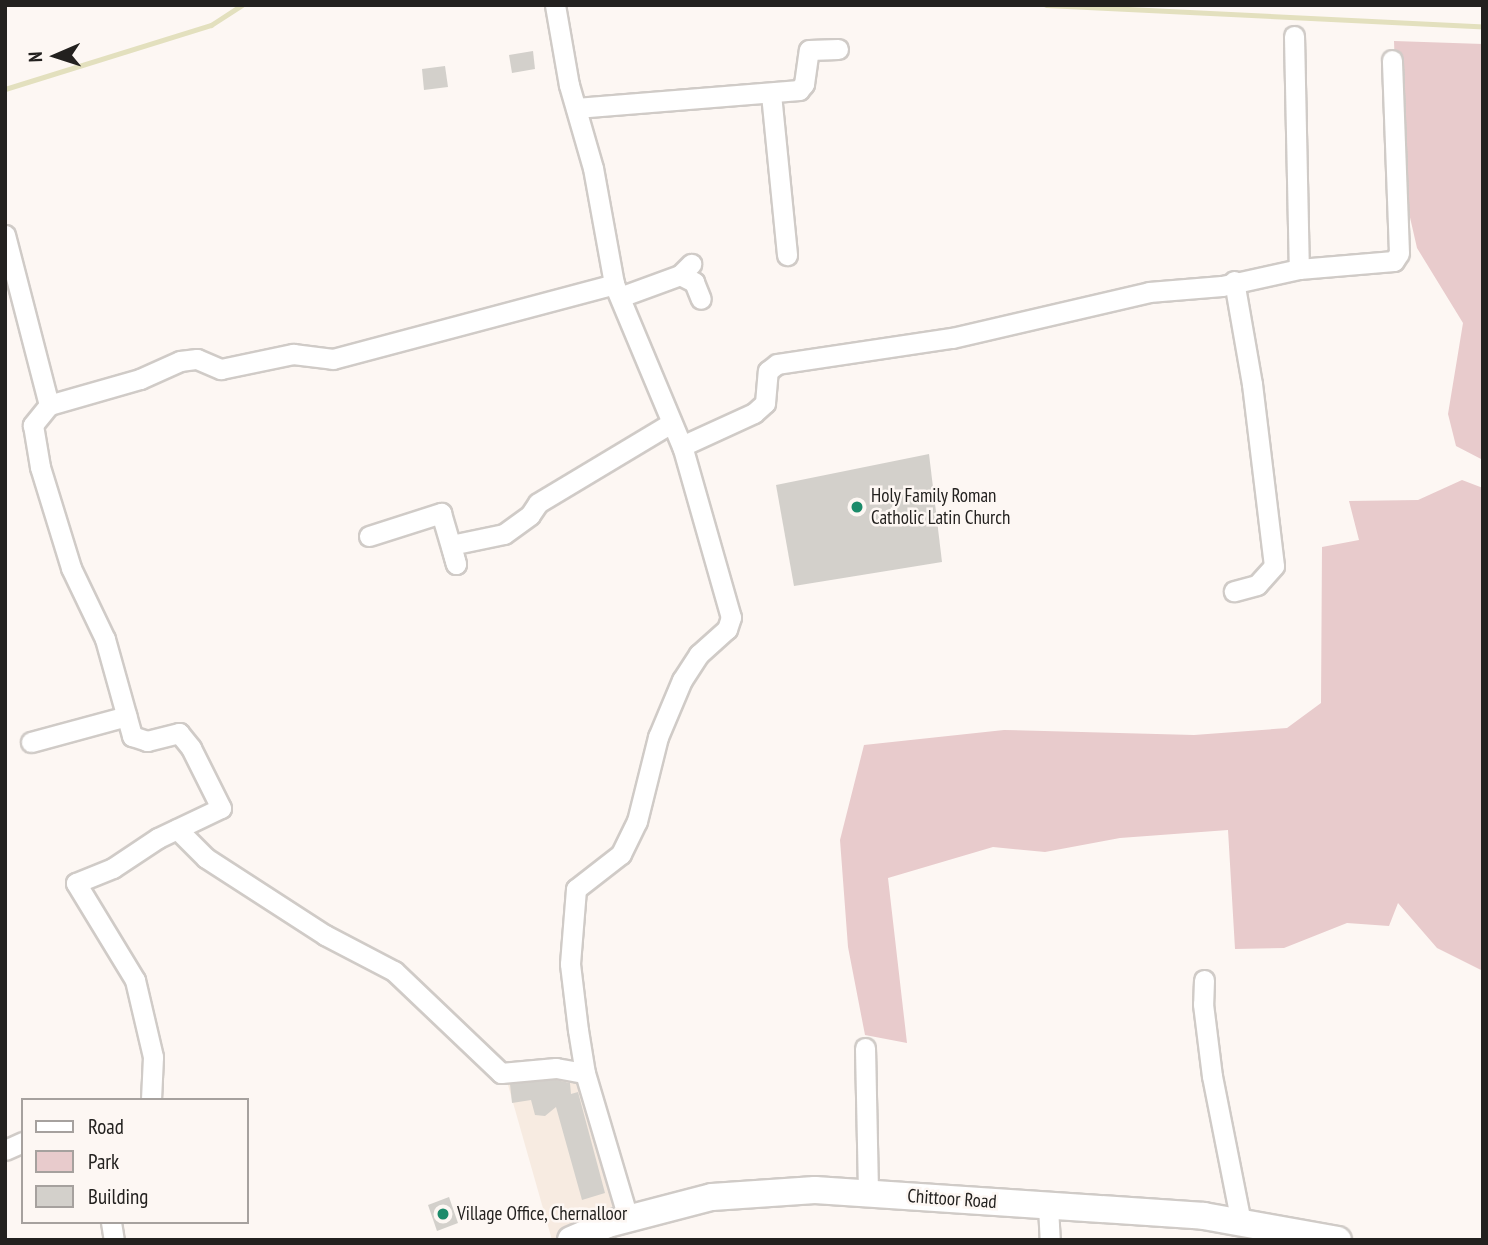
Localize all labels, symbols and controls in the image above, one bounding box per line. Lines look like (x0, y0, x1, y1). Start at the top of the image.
north arrow (21, 21, 91, 91)
text: N (23, 51, 47, 63)
place label: Holy Family Roman Catholic Latin Church (871, 485, 1011, 529)
marker: Holy Family Roman Catholic Latin Church (849, 499, 865, 515)
legend (21, 1098, 248, 1224)
text: Road (88, 1113, 124, 1140)
text: Park (88, 1148, 119, 1175)
text: Building (88, 1183, 148, 1210)
street label: Chittoor Road (907, 1185, 997, 1213)
place label: Village Office, Chernalloor (457, 1203, 628, 1225)
marker: Village Office, Chernalloor (435, 1206, 451, 1222)

